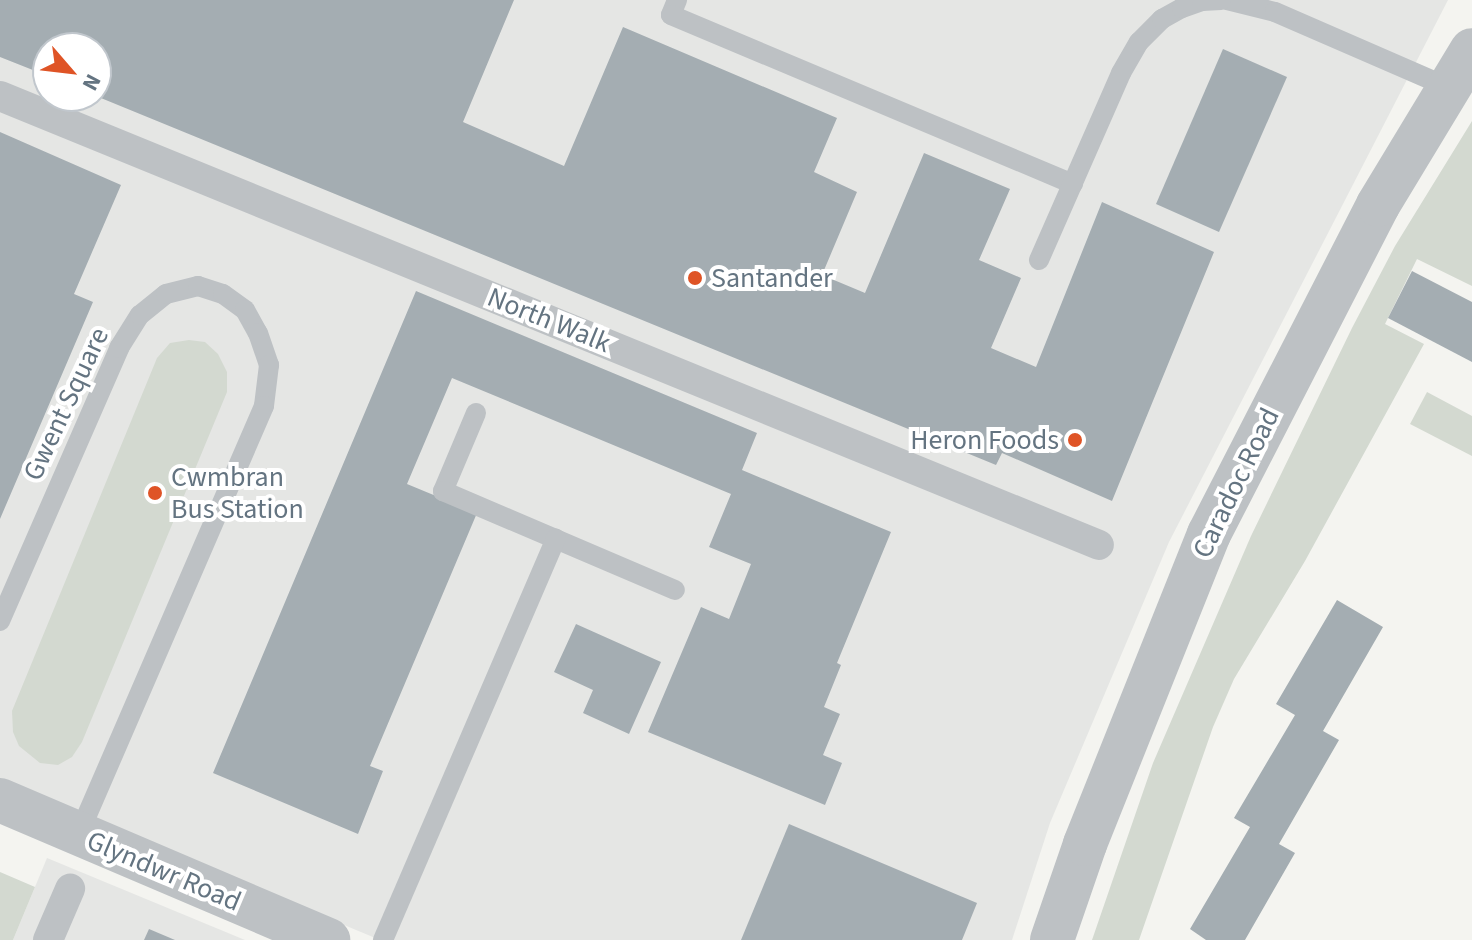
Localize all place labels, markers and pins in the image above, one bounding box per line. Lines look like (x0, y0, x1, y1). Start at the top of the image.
place label: Santander (711, 261, 833, 295)
marker: Santander (686, 269, 704, 287)
place label: Heron Foods (910, 423, 1059, 457)
marker: Heron Foods (1066, 431, 1084, 449)
place label: Cwmbran Bus Station (171, 460, 304, 526)
marker: Cwmbran Bus Station (146, 484, 164, 502)

